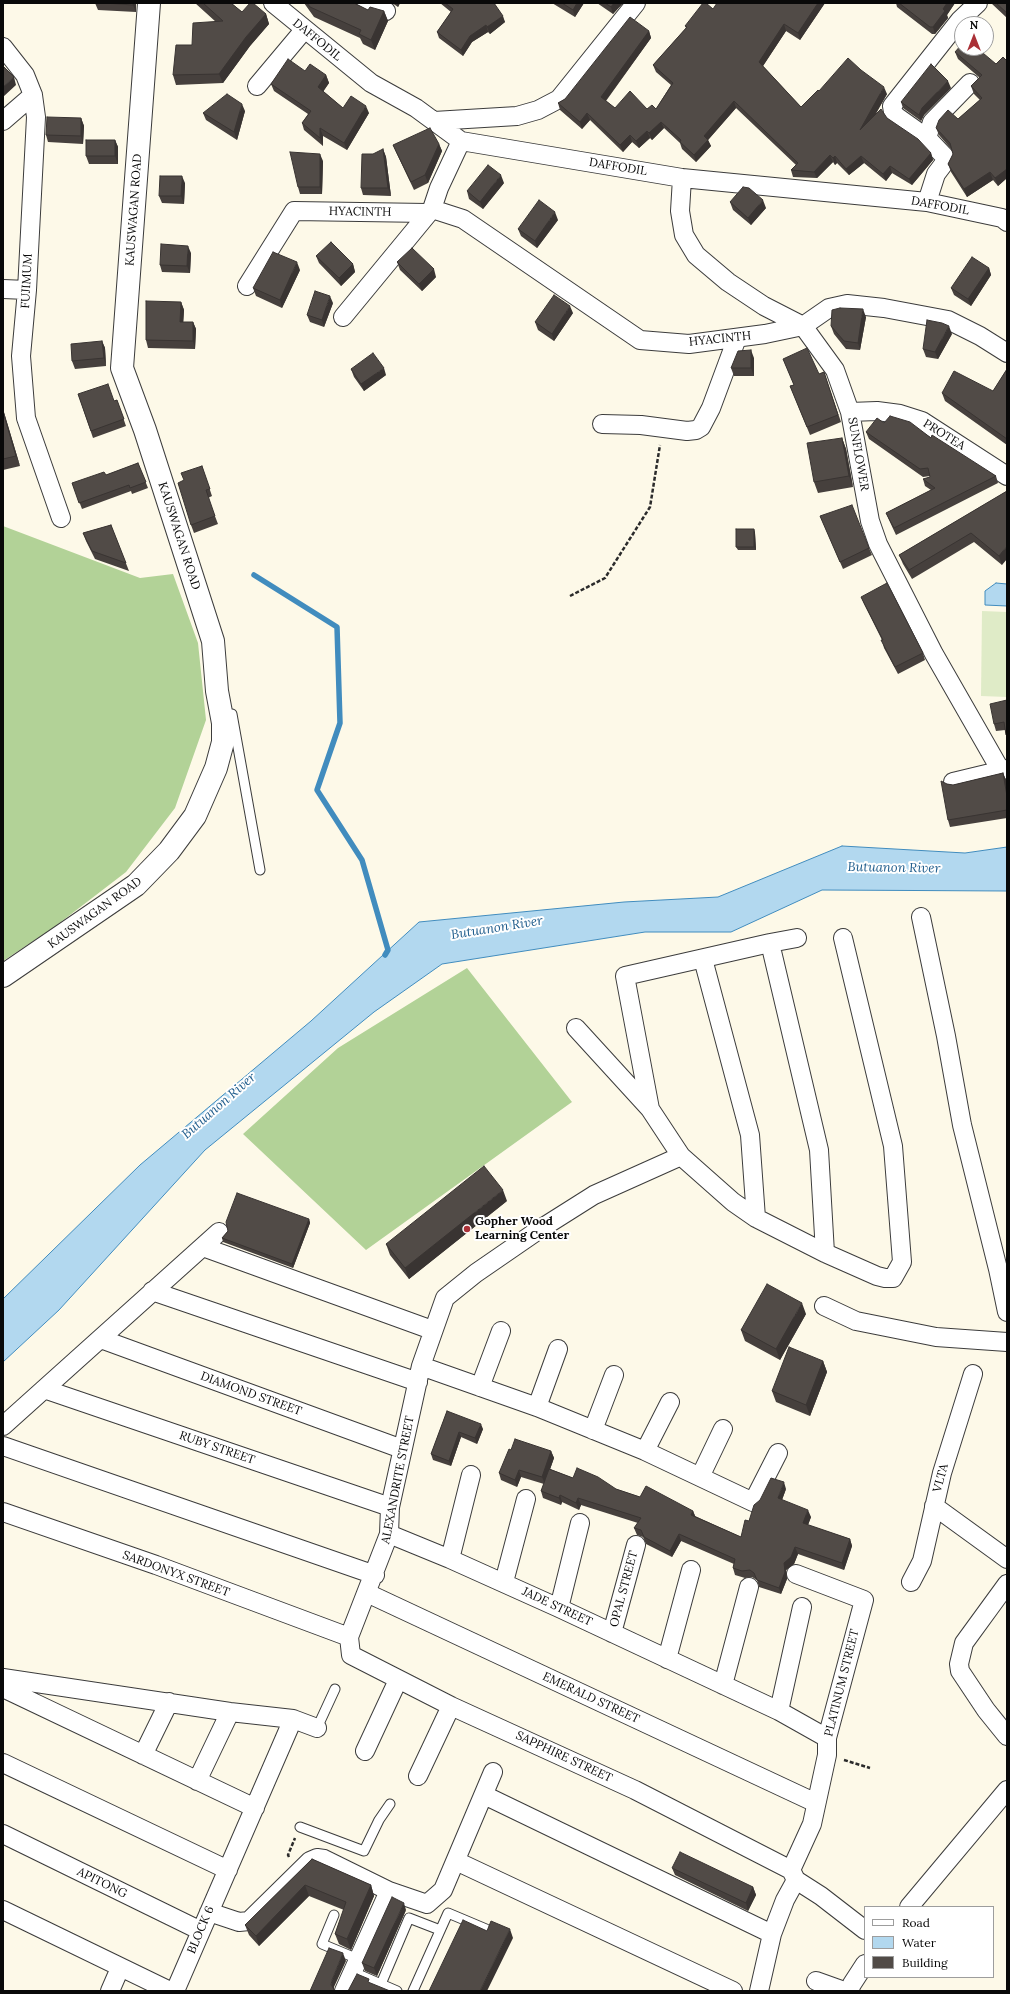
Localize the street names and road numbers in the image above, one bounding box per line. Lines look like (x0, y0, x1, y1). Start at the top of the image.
street label: DAFFODIL (290, 16, 344, 64)
street label: KAUSWAGAN ROAD (123, 153, 145, 267)
street label: DAFFODIL (588, 155, 648, 179)
street label: DAFFODIL (910, 194, 970, 218)
street label: HYACINTH (329, 204, 391, 220)
street label: FUJIMUM (18, 253, 36, 309)
street label: HYACINTH (688, 329, 752, 349)
street label: SUNFLOWER (844, 416, 872, 492)
street label: PROTEA (920, 416, 968, 454)
street label: KAUSWAGAN ROAD (155, 480, 203, 592)
street label: KAUSWAGAN ROAD (45, 874, 145, 952)
street label: DIAMOND STREET (198, 1369, 304, 1419)
street label: ALEXANDRITE STREET (379, 1415, 417, 1545)
street label: RUBY STREET (177, 1428, 257, 1468)
street label: VLTA (930, 1462, 952, 1494)
street label: SARDONYX STREET (121, 1548, 231, 1600)
street label: OPAL STREET (607, 1549, 641, 1629)
street label: JADE STREET (520, 1584, 594, 1630)
street label: PLATINUM STREET (822, 1628, 862, 1738)
street label: EMERALD STREET (540, 1669, 642, 1727)
street label: SAPPHIRE STREET (513, 1728, 615, 1786)
street label: APITONG (75, 1865, 129, 1901)
street label: BLOCK 6 (185, 1904, 217, 1956)

